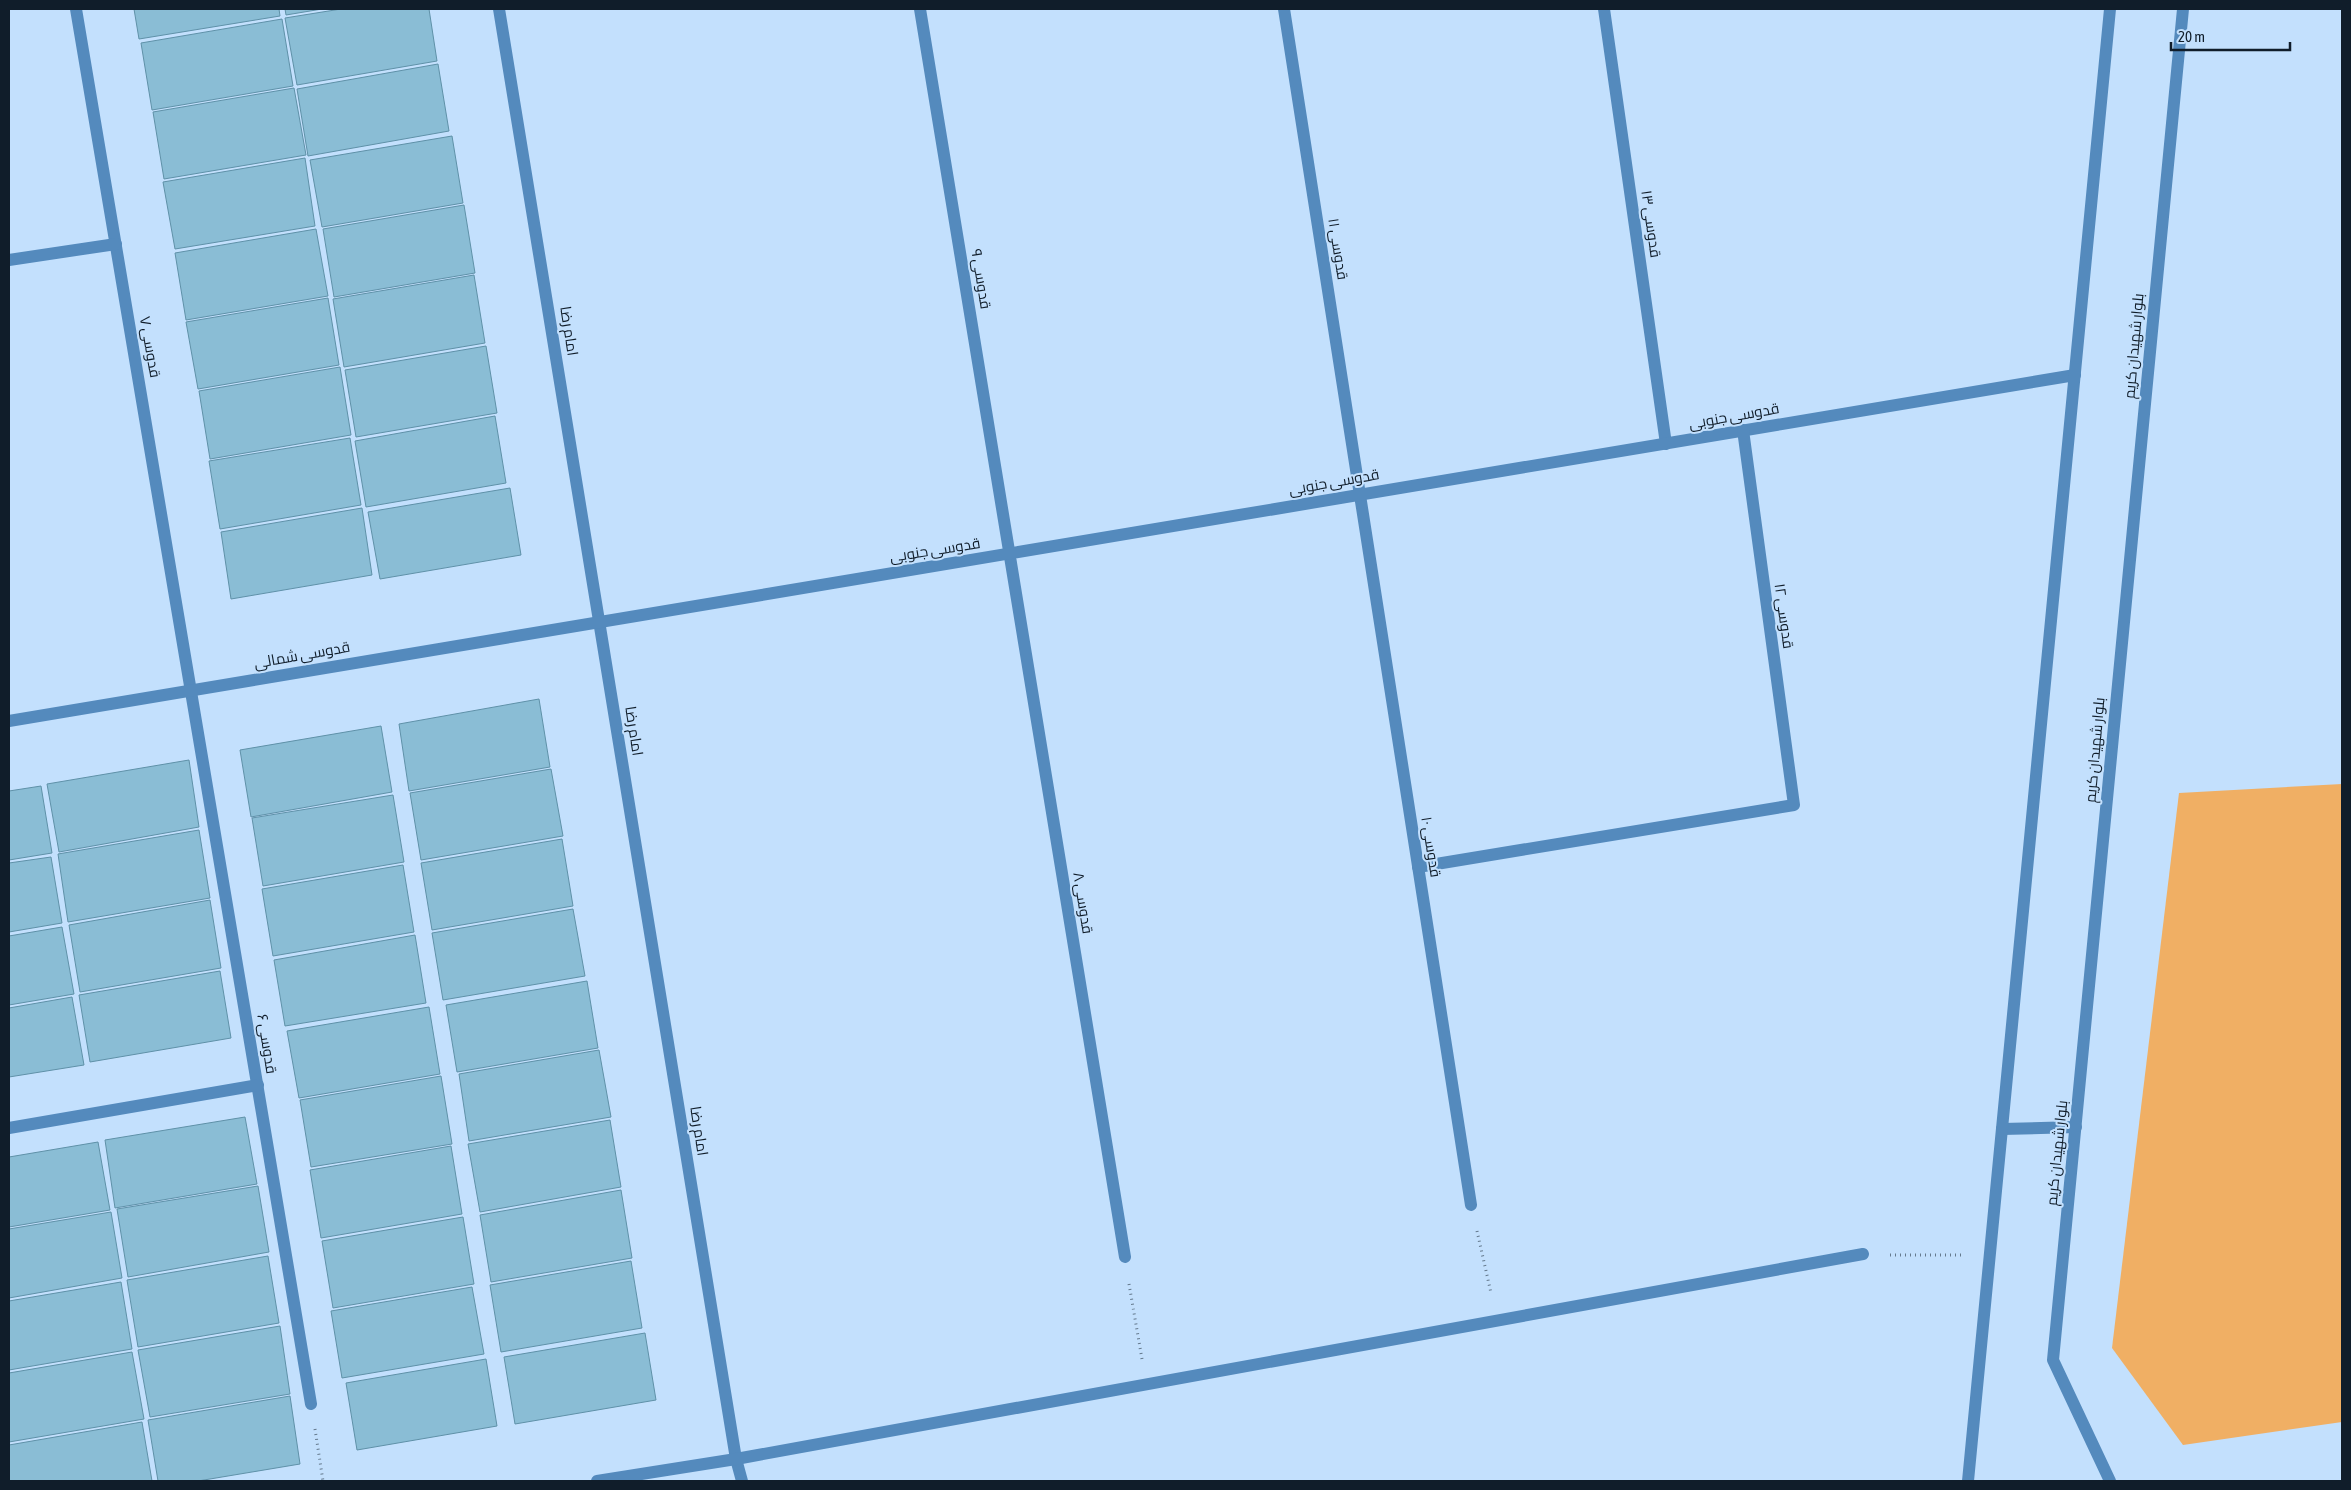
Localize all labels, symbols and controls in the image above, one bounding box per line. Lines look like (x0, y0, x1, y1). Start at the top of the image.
scale bar (2171, 20, 2290, 52)
text: 20 m (2178, 28, 2205, 45)
street label: قدوسی ۱۳ (1636, 189, 1665, 259)
street label: قدوسی ۱۱ (1323, 217, 1352, 281)
street label: قدوسی ۹ (966, 248, 995, 311)
street label: بلوار شهیدان کریم (2120, 292, 2149, 400)
street label: امام رضا (555, 305, 582, 357)
street label: قدوسی ۷ (135, 315, 164, 379)
street label: قدوسی جنوبی (1687, 399, 1781, 434)
street label: قدوسی جنوبی (1287, 465, 1381, 500)
street label: قدوسی جنوبی (888, 534, 982, 567)
street label: قدوسی ۱۲ (1770, 582, 1797, 650)
street label: قدوسی شمالی (252, 638, 352, 673)
street label: بلوار شهیدان کریم (2081, 696, 2110, 804)
street label: امام رضا (620, 705, 647, 757)
street label: قدوسی ۱۰ (1416, 815, 1445, 879)
street label: قدوسی ۸ (1068, 871, 1097, 935)
street label: قدوسی ۶ (252, 1013, 281, 1075)
street label: بلوار شهیدان کریم (2043, 1099, 2072, 1207)
street label: امام رضا (685, 1105, 712, 1157)

